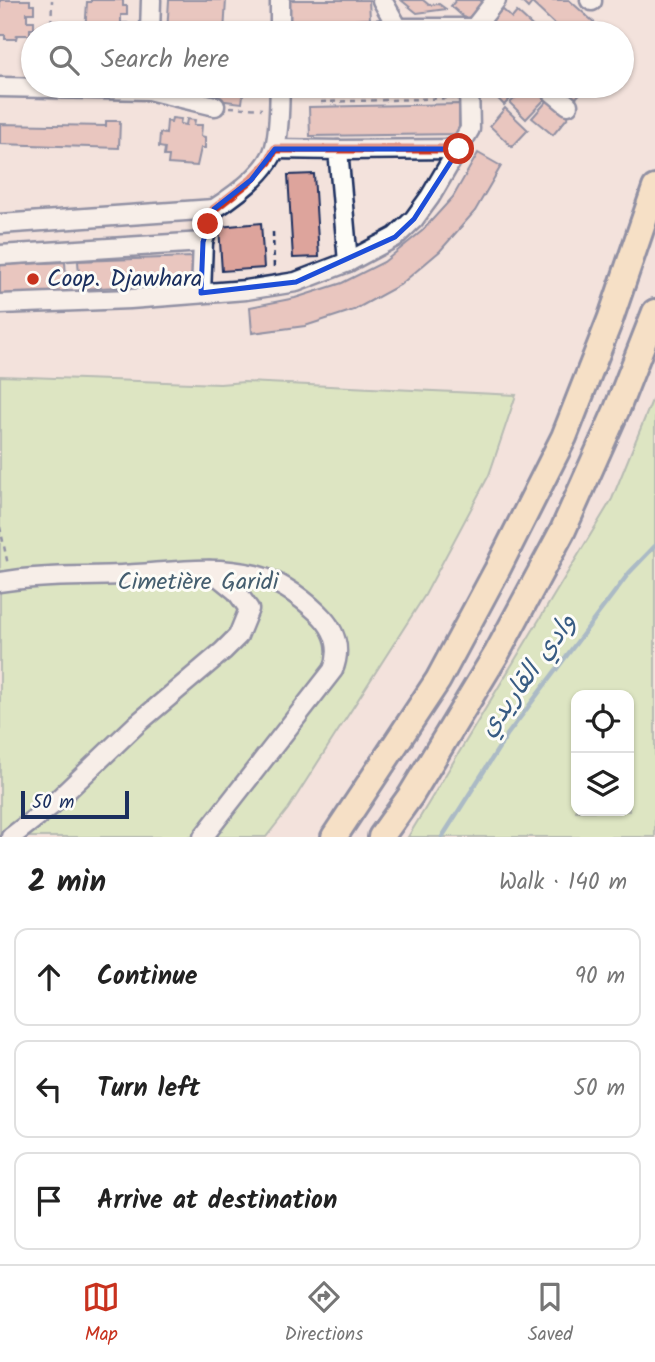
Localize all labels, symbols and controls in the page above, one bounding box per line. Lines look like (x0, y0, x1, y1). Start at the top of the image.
search box (21, 21, 634, 98)
text: Search here (101, 39, 229, 81)
icon: search (45, 41, 83, 79)
route start (443, 133, 474, 164)
route end (192, 208, 223, 239)
place label: Coop. Djawhara (47, 260, 202, 299)
marker: Coop. Djawhara (25, 271, 41, 287)
park label: Cimetière Garidi (117, 563, 280, 602)
water label: وادي القاريدي (468, 605, 588, 747)
map controls (571, 690, 634, 816)
button: locate (571, 690, 634, 753)
button: layers (571, 753, 634, 816)
scale bar (21, 788, 130, 820)
text: 50 m (32, 788, 74, 818)
text: 2 min (28, 859, 106, 907)
text: Walk · 140 m (499, 865, 627, 901)
text: Continue (97, 956, 198, 998)
icon: ahead (30, 958, 68, 996)
text: 90 m (575, 959, 625, 995)
text: Turn left (97, 1068, 200, 1110)
icon: left (30, 1070, 68, 1108)
text: 50 m (574, 1071, 625, 1107)
text: Arrive at destination (97, 1180, 337, 1222)
icon: arrive (30, 1182, 68, 1220)
tab: Map (82, 1278, 120, 1350)
tab: Directions (285, 1278, 363, 1350)
tab: Saved (528, 1278, 573, 1350)

